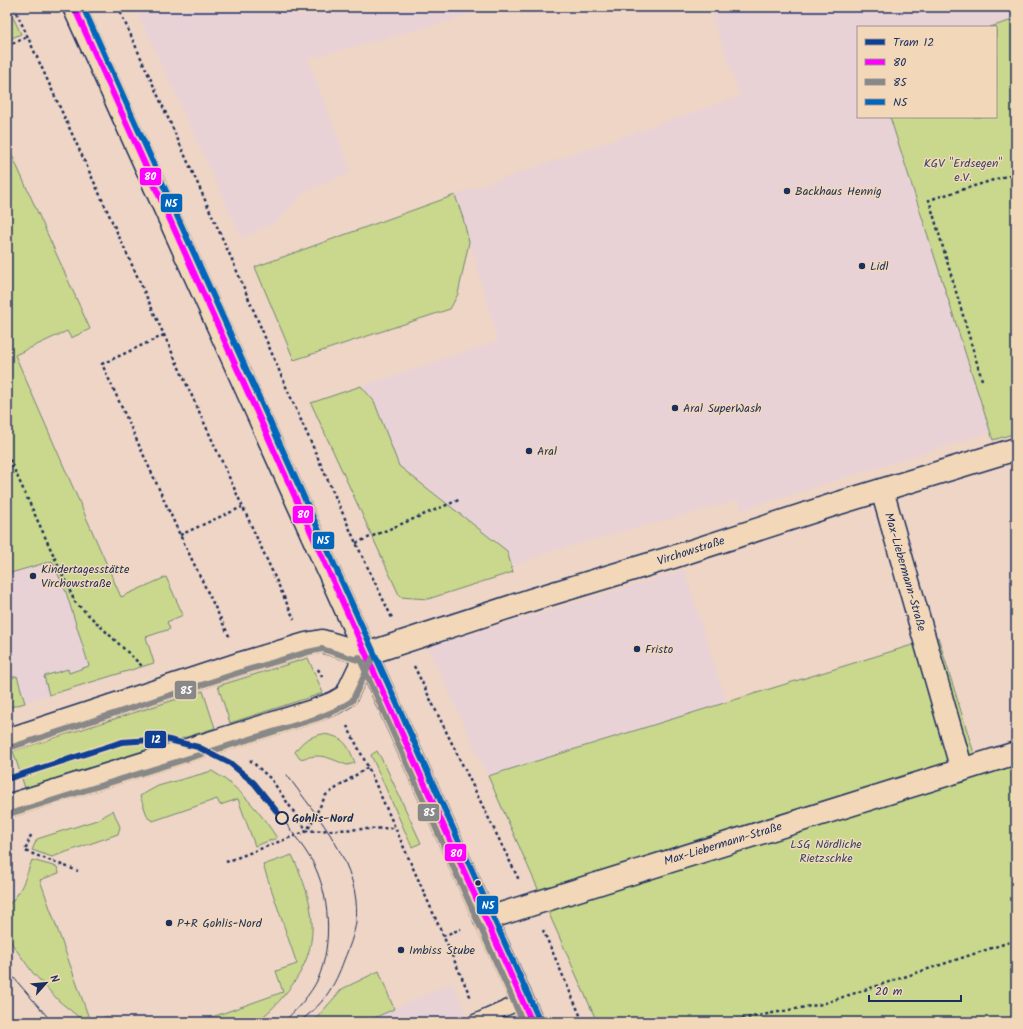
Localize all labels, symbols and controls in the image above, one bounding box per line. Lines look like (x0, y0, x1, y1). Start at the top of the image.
legend (857, 26, 997, 118)
text: Tram 12 (893, 33, 934, 52)
text: 80 (893, 53, 906, 72)
text: 85 (893, 73, 908, 92)
text: N5 (893, 93, 909, 112)
park label: KGV "Erdsegen" e.V. (924, 154, 1002, 187)
line badge: 80 (139, 167, 162, 186)
text: 80 (144, 168, 156, 186)
place label: Backhaus Hennig (795, 182, 882, 201)
marker: Backhaus Hennig (782, 186, 792, 196)
line badge: N5 (160, 193, 183, 213)
text: N5 (165, 195, 179, 213)
place label: Lidl (870, 257, 888, 276)
marker: Lidl (857, 261, 867, 271)
place label: Aral SuperWash (683, 399, 761, 418)
marker: Aral SuperWash (670, 403, 680, 413)
place label: Aral (537, 442, 557, 461)
marker: Aral (524, 446, 534, 456)
line badge: 80 (292, 505, 314, 524)
text: 80 (297, 506, 309, 524)
street label: Max-Liebermann-Straße (879, 510, 931, 634)
line badge: N5 (312, 531, 335, 550)
street label: Virchowstraße (655, 531, 728, 571)
text: N5 (317, 532, 331, 550)
place label: Kindertagesstätte Virchowstraße (41, 560, 130, 593)
marker: Kindertagesstätte Virchowstraße (28, 571, 38, 581)
place label: Fristo (645, 640, 673, 659)
marker: Fristo (632, 644, 642, 654)
line badge: 85 (174, 680, 197, 700)
text: 85 (180, 682, 193, 700)
line badge: 12 (144, 730, 167, 749)
text: 12 (151, 731, 161, 749)
line badge: 85 (417, 803, 440, 822)
text: 85 (423, 804, 436, 822)
place label: Gohlis-Nord (292, 809, 354, 828)
marker: Gohlis-Nord (275, 811, 289, 825)
street label: Max-Liebermann-Straße (662, 817, 785, 871)
park label: LSG Nördliche Rietzschke (790, 835, 862, 868)
line badge: 80 (444, 843, 467, 862)
text: 80 (450, 845, 462, 863)
unlabelled marker (473, 878, 483, 888)
line badge: N5 (476, 895, 499, 915)
text: N5 (482, 897, 496, 915)
place label: P+R Gohlis-Nord (177, 914, 263, 933)
marker: P+R Gohlis-Nord (164, 918, 174, 928)
place label: Imbiss Stube (409, 941, 476, 960)
marker: Imbiss Stube (396, 945, 406, 955)
north arrow (26, 963, 66, 1003)
text: N (44, 972, 64, 986)
scale bar (869, 977, 961, 1003)
text: 20 m (875, 982, 903, 1001)

